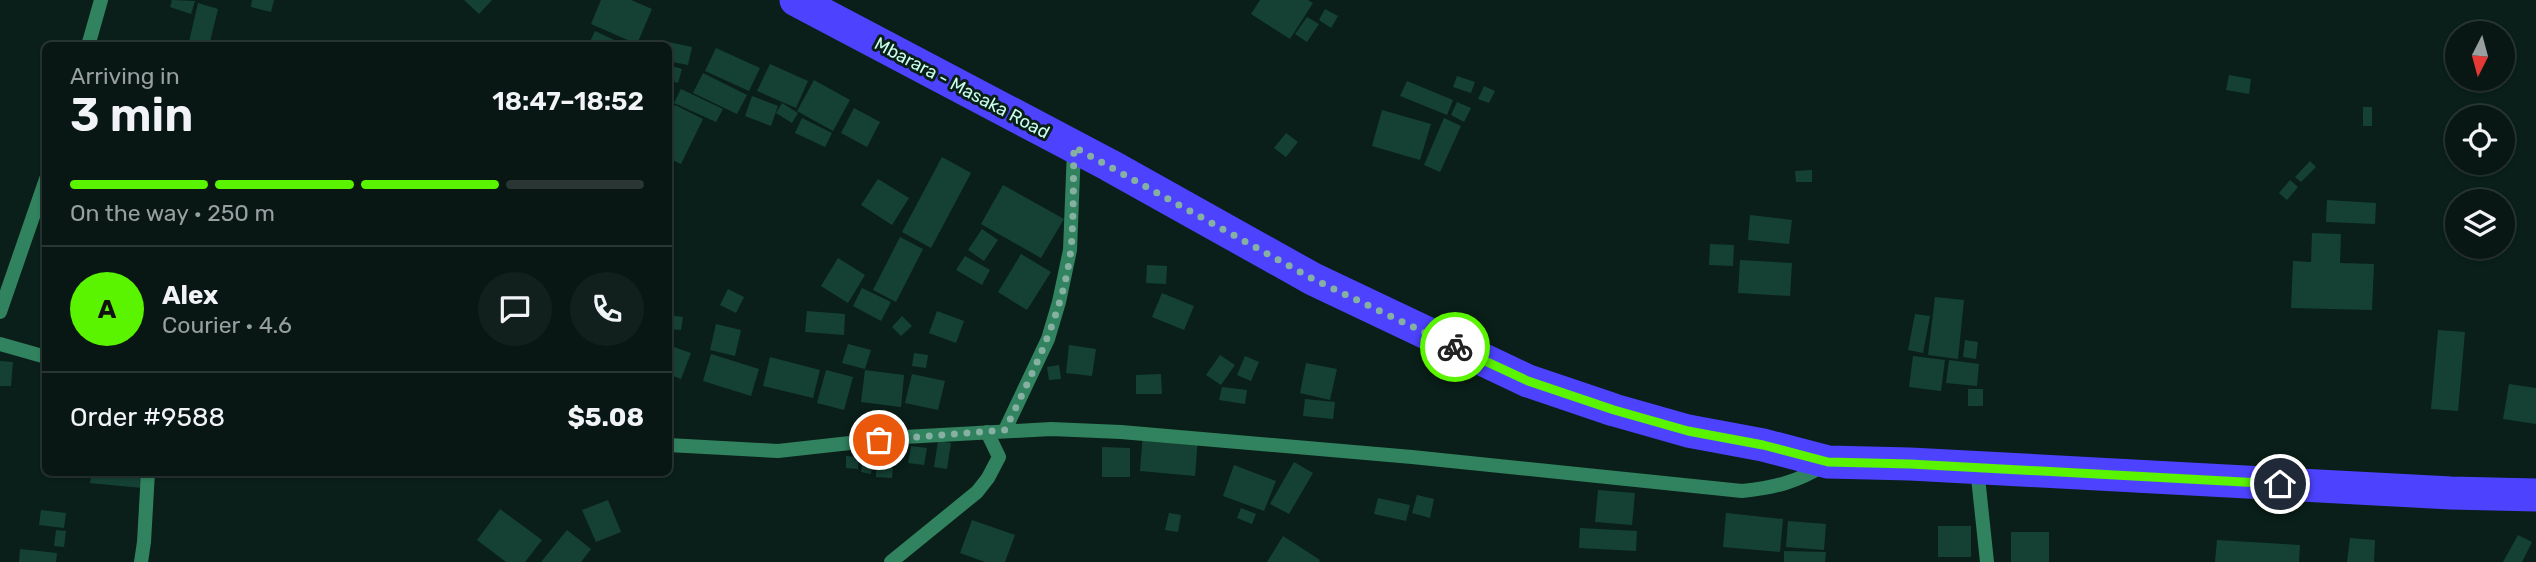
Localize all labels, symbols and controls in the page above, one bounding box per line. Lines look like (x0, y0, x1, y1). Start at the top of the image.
north arrow (2445, 21, 2515, 91)
map controls (2445, 21, 2515, 259)
street label: Mbarara - Masaka Road (871, 32, 1053, 144)
text: Arriving in (70, 62, 180, 90)
text: 18:47–18:52 (492, 86, 644, 117)
text: 3 min (70, 88, 193, 143)
button: locate (2445, 105, 2515, 175)
button: layers (2445, 189, 2515, 259)
text: On the way · 250 m (70, 199, 275, 227)
button: chat (478, 272, 552, 346)
button: phone (570, 272, 644, 346)
text: Alex (162, 280, 218, 311)
text: A (98, 294, 116, 325)
text: Courier · 4.6 (162, 311, 292, 339)
courier (1420, 312, 1490, 382)
icon: bike (1436, 328, 1474, 366)
text: Order #9588 (70, 402, 225, 433)
text: $5.08 (567, 402, 644, 433)
pin (849, 410, 909, 470)
icon: bag (860, 421, 898, 459)
pin (2250, 454, 2310, 514)
icon: home (2261, 465, 2299, 503)

